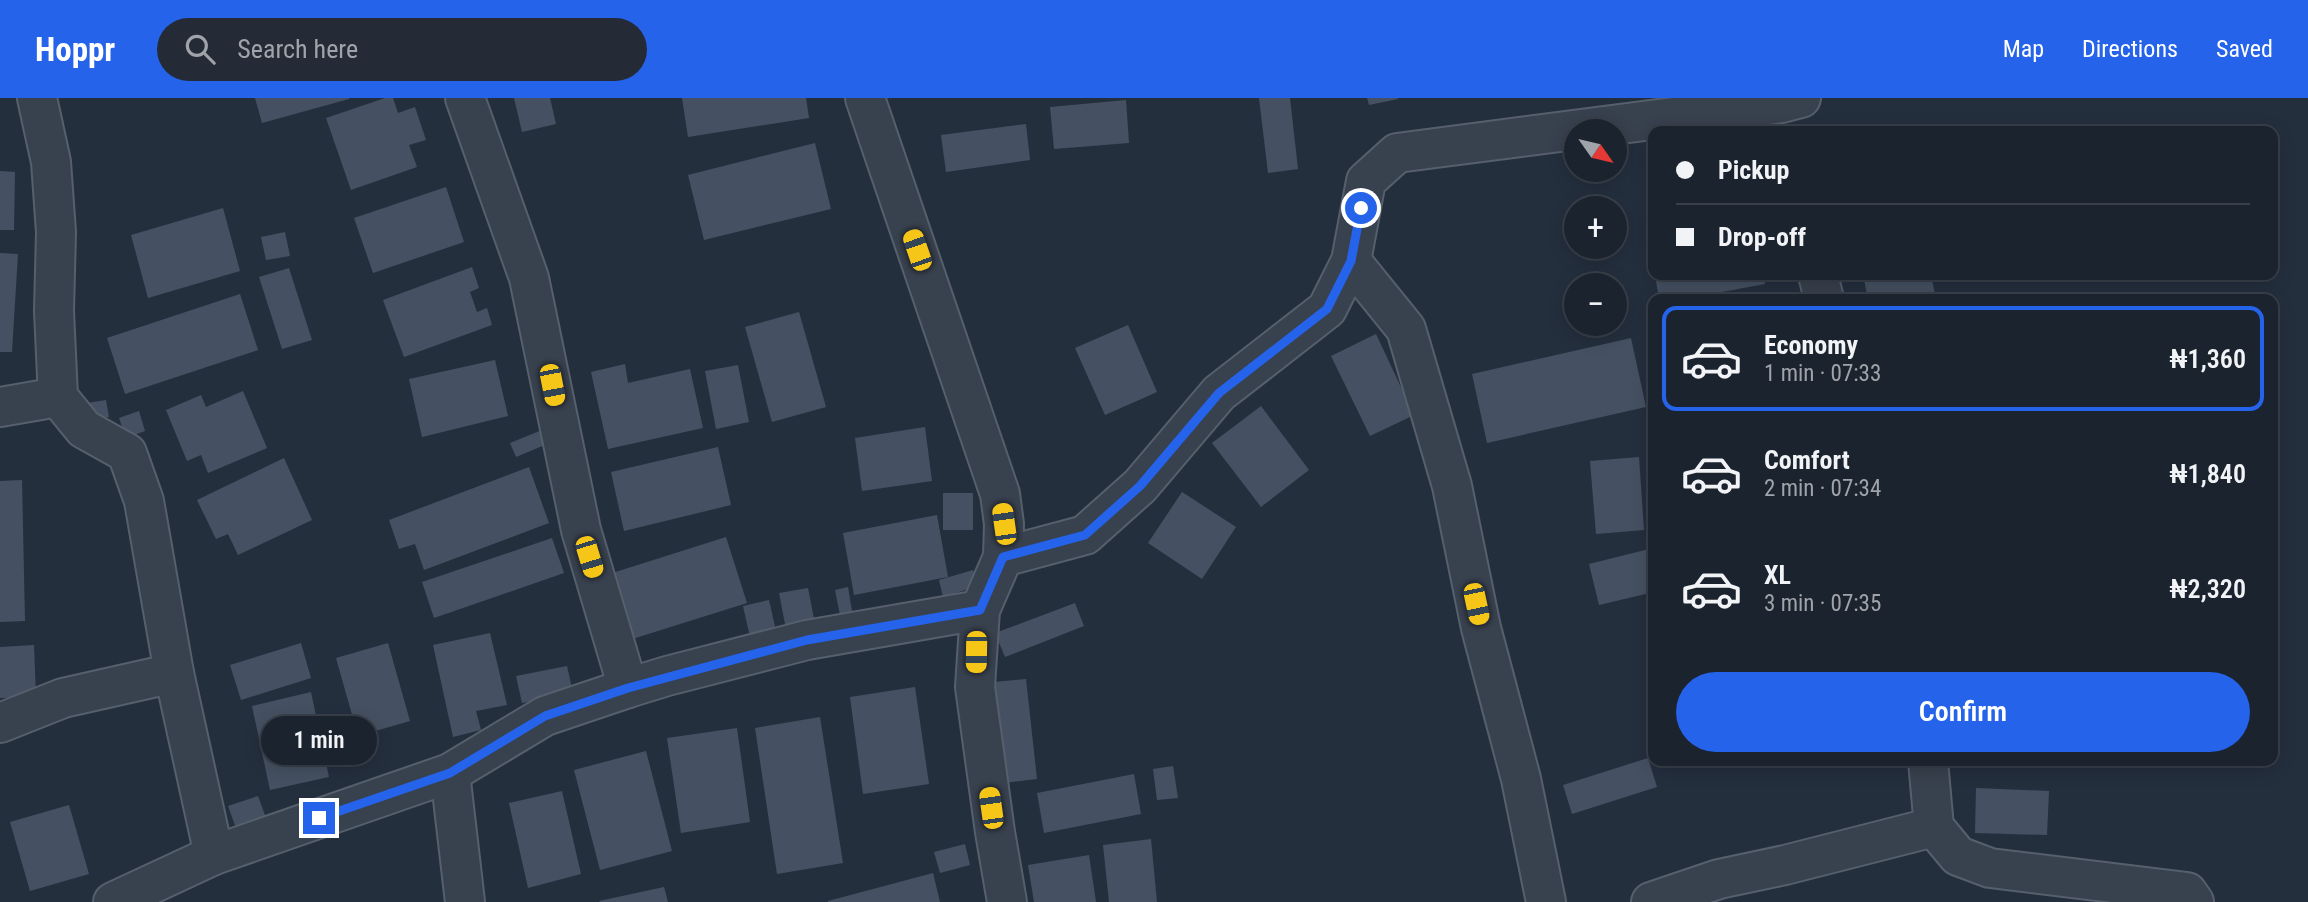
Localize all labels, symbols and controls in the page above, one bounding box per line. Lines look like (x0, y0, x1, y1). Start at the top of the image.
search box (157, 18, 647, 81)
text: Hoppr (35, 30, 115, 69)
icon: search (181, 30, 219, 68)
text: Search here (237, 34, 358, 64)
text: Map (2003, 35, 2044, 63)
text: Directions (2082, 35, 2178, 63)
text: Saved (2216, 35, 2273, 63)
north arrow (1564, 119, 1628, 182)
map controls (1564, 119, 1627, 336)
text: Pickup (1718, 155, 1789, 185)
route start (1345, 192, 1377, 224)
button: + (1564, 196, 1627, 259)
text: Drop-off (1718, 222, 1806, 252)
car (901, 227, 934, 273)
button: − (1564, 273, 1627, 336)
icon: car (1680, 327, 1743, 390)
text: Economy (1764, 330, 1858, 360)
text: ₦1,360 (2169, 344, 2246, 374)
text: 1 min · 07:33 (1764, 360, 1881, 387)
car (538, 362, 567, 408)
icon: car (1680, 442, 1743, 505)
text: Comfort (1764, 445, 1850, 475)
text: ₦1,840 (2169, 459, 2246, 489)
text: 2 min · 07:34 (1764, 475, 1881, 502)
car (991, 502, 1018, 546)
car (573, 534, 606, 580)
icon: car (1680, 557, 1743, 620)
text: XL (1764, 560, 1791, 590)
text: ₦2,320 (2169, 574, 2246, 604)
car (1462, 581, 1491, 627)
text: 3 min · 07:35 (1764, 590, 1881, 617)
car (966, 631, 987, 673)
button: Confirm (1676, 672, 2250, 752)
callout: 1 min (261, 716, 377, 766)
text: 1 min (294, 727, 344, 754)
car (978, 786, 1005, 830)
route end (303, 802, 335, 834)

